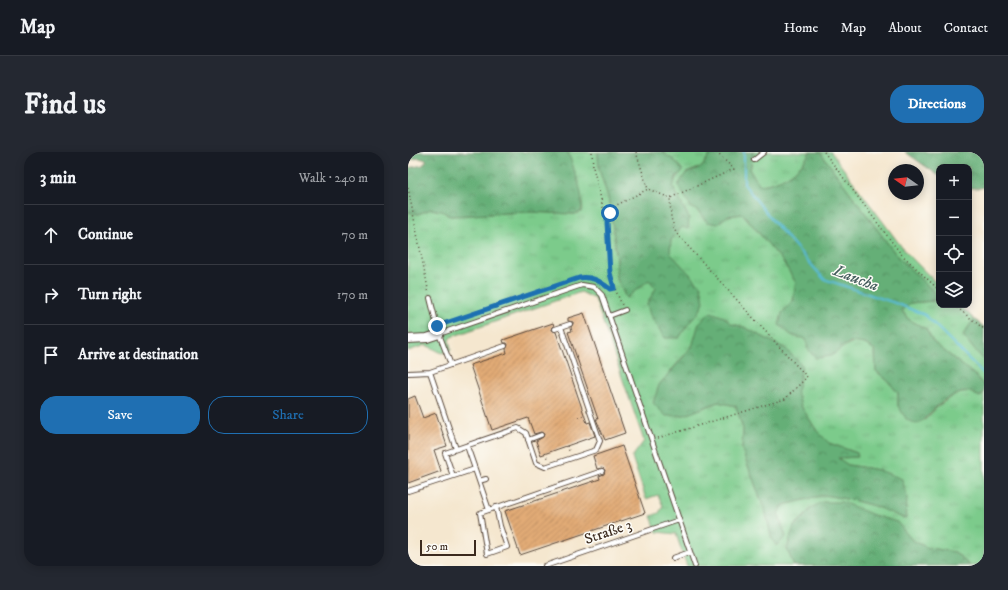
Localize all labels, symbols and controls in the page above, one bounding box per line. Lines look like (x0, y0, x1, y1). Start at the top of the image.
text: Map (20, 16, 55, 39)
text: Home (784, 19, 818, 37)
text: Map (840, 19, 866, 37)
text: About (888, 19, 922, 37)
text: Contact (944, 19, 988, 37)
button: Directions (890, 85, 984, 123)
text: Find us (24, 87, 106, 122)
north arrow (888, 164, 924, 200)
map controls (936, 164, 972, 308)
button: + (936, 164, 972, 200)
text: 3 min (40, 167, 76, 189)
text: Walk · 240 m (299, 170, 368, 186)
button: − (936, 200, 972, 236)
route start (601, 204, 619, 222)
icon: ahead (40, 224, 62, 246)
text: Continue (78, 225, 133, 244)
text: 70 m (342, 227, 368, 243)
button: locate (936, 236, 972, 272)
water label: Laucha (830, 260, 881, 296)
button: layers (936, 272, 972, 308)
icon: right (40, 284, 62, 306)
text: Turn right (78, 285, 141, 304)
text: 170 m (337, 287, 368, 303)
route end (428, 317, 446, 335)
icon: arrive (40, 344, 62, 366)
text: Arrive at destination (78, 345, 198, 364)
button: Save (40, 396, 200, 434)
button: Share (208, 396, 368, 434)
street label: Straße 3 (582, 515, 634, 549)
scale bar (420, 538, 476, 557)
text: 50 m (426, 540, 448, 554)

